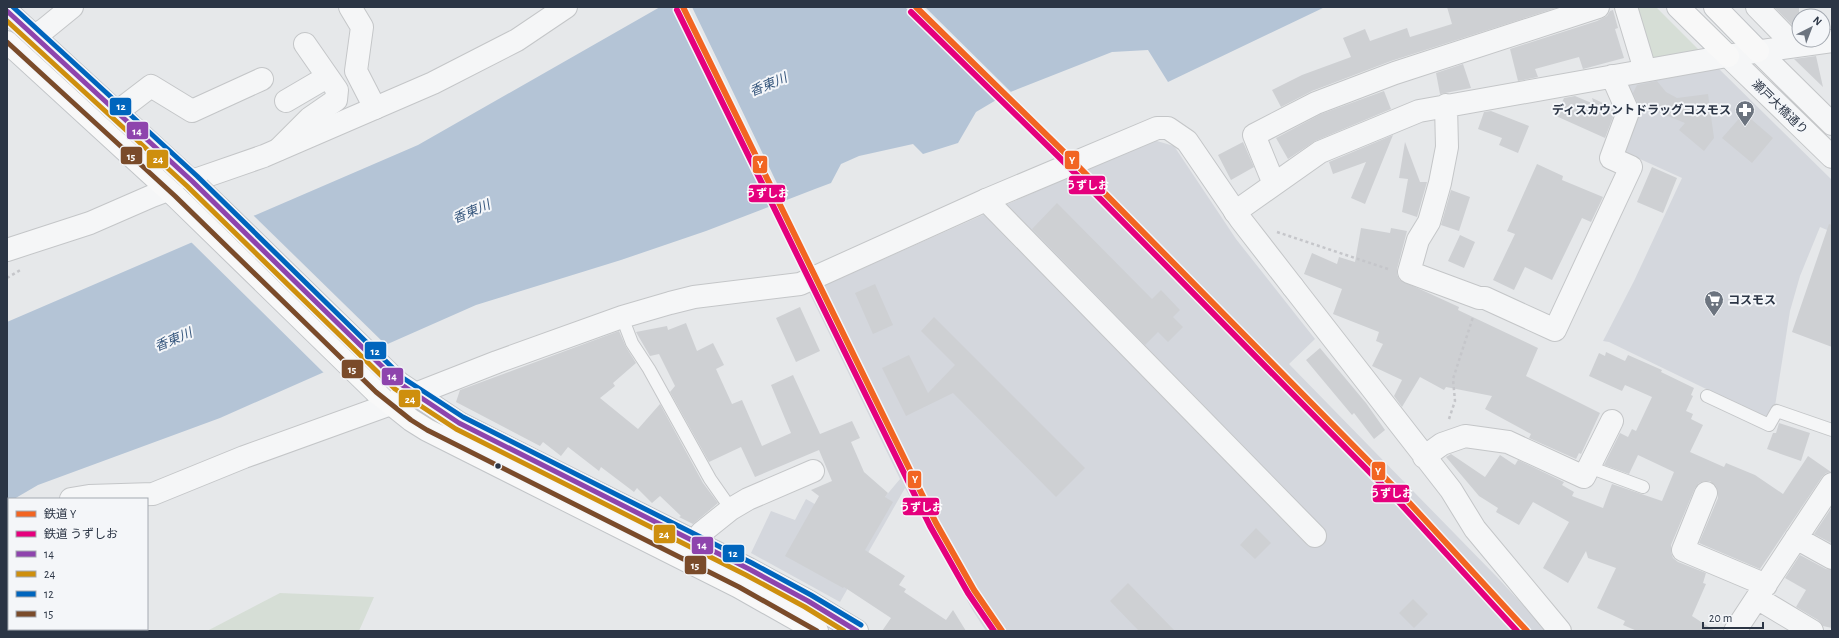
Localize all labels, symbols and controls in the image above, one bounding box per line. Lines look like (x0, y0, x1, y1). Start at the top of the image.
north arrow (1791, 8, 1831, 48)
text: N (1811, 14, 1824, 28)
water label: 香東川 (748, 70, 791, 99)
street label: 瀬戸大橋通り (1750, 77, 1811, 136)
line badge: 12 (109, 97, 132, 116)
pharmacy icon: ディスカウントドラッグコスモス (1734, 99, 1756, 127)
text: 12 (116, 101, 126, 112)
place label: ディスカウントドラッグコスモス (1552, 103, 1731, 116)
line badge: 14 (126, 121, 149, 140)
text: 14 (132, 126, 142, 137)
line badge: 15 (120, 146, 143, 165)
line badge: 24 (146, 149, 169, 169)
line badge: Y (1064, 150, 1080, 170)
text: 15 (127, 151, 136, 162)
text: 24 (153, 154, 164, 165)
line badge: Y (752, 155, 768, 174)
text: Y (1069, 155, 1076, 166)
text: Y (757, 159, 764, 170)
line badge: うずしお (1068, 175, 1106, 195)
text: うずしお (1065, 179, 1109, 191)
line badge: うずしお (748, 184, 786, 203)
text: うずしお (745, 187, 789, 199)
water label: 香東川 (451, 197, 494, 226)
supermarket icon: コスモス (1703, 289, 1725, 317)
place label: コスモス (1728, 294, 1776, 306)
water label: 香東川 (153, 325, 196, 354)
line badge: 12 (364, 341, 387, 360)
text: 12 (370, 346, 380, 357)
line badge: 15 (341, 359, 364, 379)
text: 15 (348, 364, 357, 375)
line badge: 14 (381, 367, 404, 386)
text: 14 (387, 371, 397, 382)
line badge: 24 (398, 389, 421, 408)
text: 24 (405, 394, 416, 405)
unlabelled marker (493, 461, 503, 471)
line badge: Y (1371, 461, 1386, 481)
text: Y (1375, 466, 1382, 477)
line badge: Y (907, 470, 922, 489)
text: Y (912, 474, 919, 485)
line badge: うずしお (1372, 484, 1410, 503)
text: うずしお (1369, 487, 1413, 499)
line badge: うずしお (902, 497, 940, 516)
legend (8, 498, 148, 630)
text: うずしお (899, 501, 943, 513)
text: 鉄道 Y (44, 507, 77, 520)
line badge: 24 (653, 524, 676, 544)
text: 鉄道 うずしお (44, 527, 118, 540)
text: 24 (659, 529, 670, 540)
line badge: 14 (691, 536, 714, 555)
text: 14 (697, 540, 707, 551)
line badge: 12 (722, 544, 745, 563)
text: 14 (44, 548, 54, 560)
text: 12 (728, 548, 738, 559)
line badge: 15 (684, 555, 707, 575)
text: 15 (691, 560, 700, 571)
text: 24 (44, 568, 55, 580)
text: 12 (44, 588, 54, 600)
scale bar (1703, 604, 1763, 630)
text: 15 (44, 608, 53, 620)
text: 20 m (1709, 612, 1732, 624)

